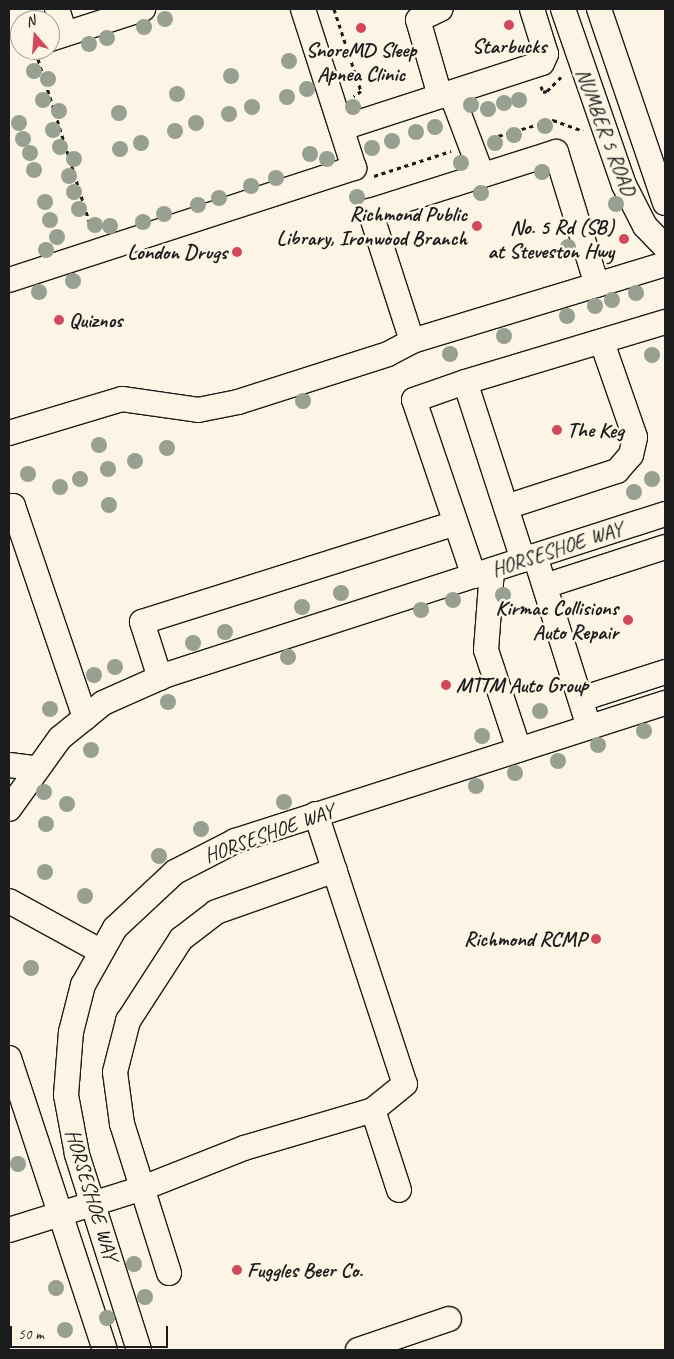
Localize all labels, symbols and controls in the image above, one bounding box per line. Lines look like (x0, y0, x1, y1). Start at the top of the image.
north arrow (10, 10, 60, 60)
text: N (24, 12, 37, 31)
marker: Starbucks (503, 19, 515, 31)
marker: SnoreMD Sleep Apnea Clinic (354, 21, 368, 35)
place label: Starbucks (472, 33, 546, 59)
place label: SnoreMD Sleep Apnea Clinic (305, 37, 417, 87)
street label: NUMBER 5 ROAD (570, 65, 642, 199)
place label: Richmond Public Library, Ironwood Branch (276, 201, 467, 251)
place label: No. 5 Rd (SB) at Steveston Hwy (487, 214, 614, 264)
marker: Richmond Public Library, Ironwood Branch (471, 220, 483, 232)
marker: No. 5 Rd (SB) at Steveston Hwy (618, 233, 630, 245)
place label: London Drugs (127, 239, 227, 265)
marker: London Drugs (231, 246, 243, 258)
place label: Quiznos (69, 307, 122, 333)
marker: Quiznos (53, 314, 65, 326)
place label: The Keg (567, 417, 624, 443)
marker: The Keg (551, 424, 563, 436)
street label: HORSESHOE WAY (488, 516, 626, 582)
place label: Kirmac Collisions Auto Repair (496, 595, 618, 645)
marker: Kirmac Collisions Auto Repair (622, 614, 634, 626)
place label: MTTM Auto Group (456, 672, 588, 698)
marker: MTTM Auto Group (440, 679, 452, 691)
street label: HORSESHOE WAY (200, 798, 338, 868)
place label: Richmond RCMP (464, 926, 586, 952)
marker: Richmond RCMP (590, 933, 602, 945)
street label: HORSESHOE WAY (60, 1126, 124, 1264)
place label: Fuggles Beer Co. (247, 1257, 362, 1283)
marker: Fuggles Beer Co. (231, 1264, 243, 1276)
scale bar (12, 1316, 170, 1348)
text: 50 m (18, 1325, 44, 1344)

